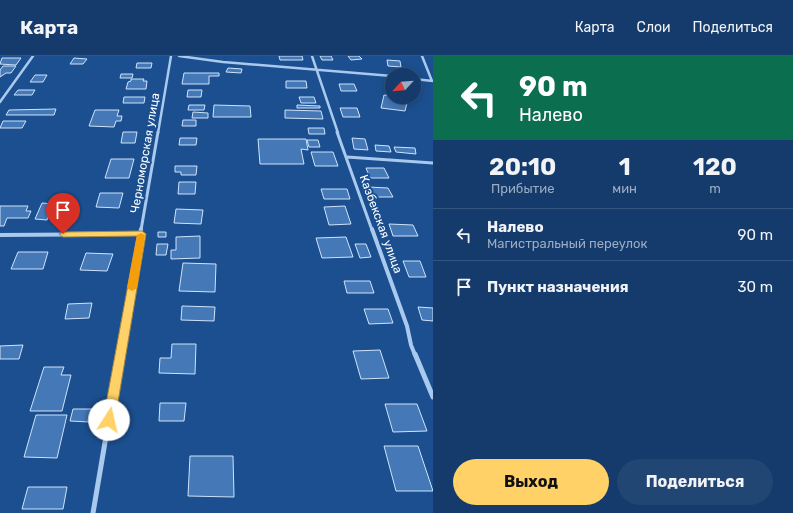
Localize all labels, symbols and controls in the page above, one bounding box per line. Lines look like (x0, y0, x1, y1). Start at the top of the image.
text: Карта (20, 16, 78, 39)
text: Карта (575, 19, 615, 36)
text: Слои (637, 19, 671, 36)
text: Поделиться (693, 19, 773, 36)
north arrow (385, 68, 421, 104)
map controls (385, 68, 421, 104)
text: 90 m (519, 70, 588, 103)
icon: left (453, 72, 505, 124)
street label: Черноморская улица (128, 92, 162, 214)
text: Налево (519, 104, 583, 126)
text: 20:10 (489, 153, 556, 181)
text: 1 (619, 153, 631, 181)
text: 120 (693, 153, 737, 181)
street label: Казбекская улица (357, 173, 405, 275)
text: Прибытие (491, 181, 554, 196)
text: мин (612, 181, 637, 196)
text: m (709, 181, 721, 196)
pin (46, 193, 80, 234)
icon: arrive (52, 199, 74, 221)
text: Налево (487, 218, 544, 236)
icon: left (453, 224, 475, 246)
text: 90 m (738, 226, 773, 244)
text: Магистральный переулок (487, 236, 647, 251)
icon: arrive (453, 276, 475, 298)
text: Пункт назначения (487, 278, 629, 296)
text: 30 m (737, 278, 773, 296)
position arrow (88, 399, 130, 441)
button: Выход (453, 459, 609, 505)
button: Поделиться (617, 459, 773, 505)

